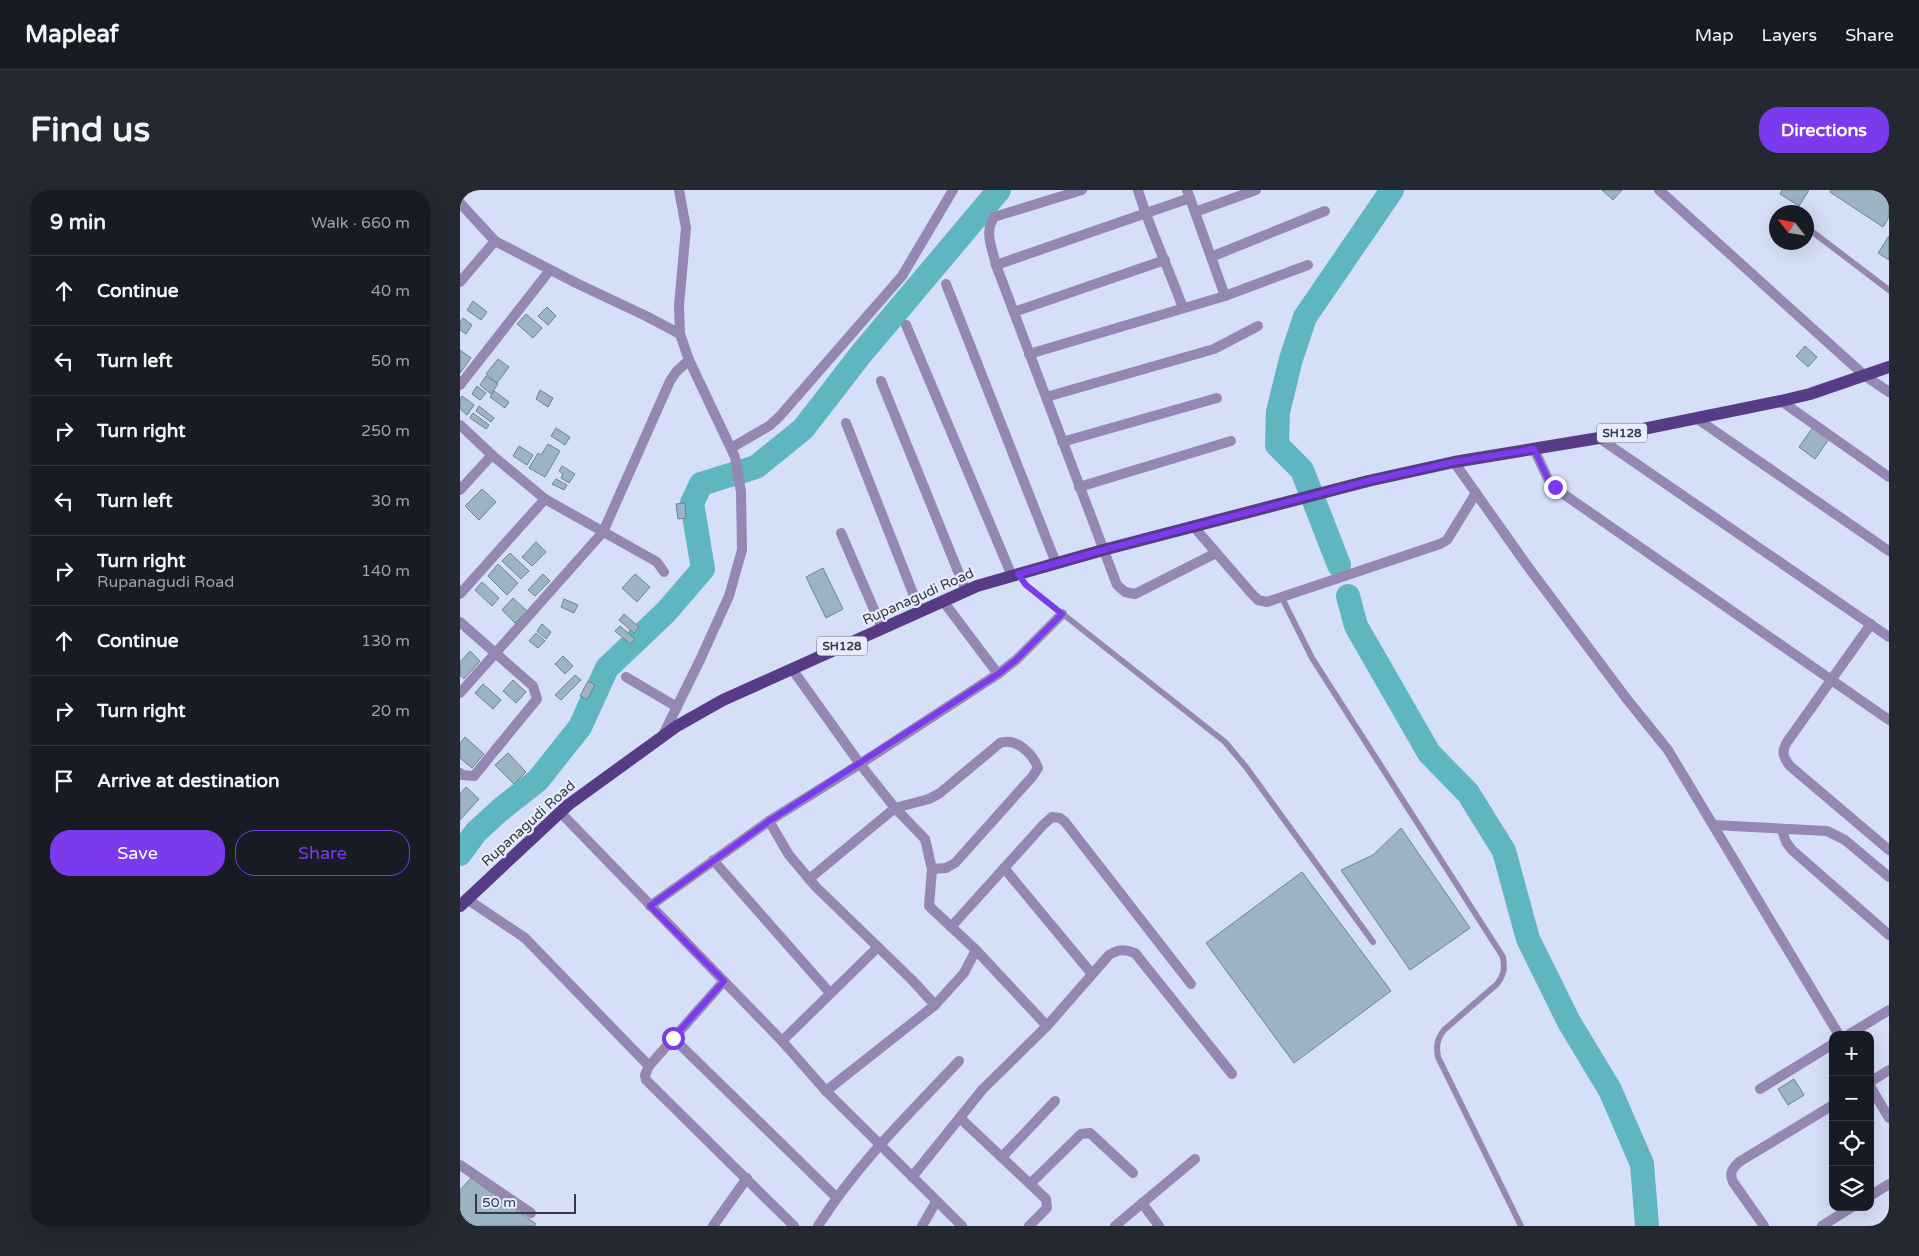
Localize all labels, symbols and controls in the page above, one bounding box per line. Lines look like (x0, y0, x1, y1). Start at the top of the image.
text: Mapleaf (25, 20, 119, 49)
text: Map (1695, 24, 1734, 46)
text: Layers (1762, 24, 1817, 46)
text: Share (1845, 24, 1894, 46)
button: Directions (1759, 107, 1889, 153)
text: Find us (30, 109, 150, 151)
north arrow (1769, 205, 1814, 250)
text: 9 min (50, 210, 106, 235)
text: Walk · 660 m (311, 213, 410, 233)
icon: ahead (50, 277, 78, 305)
text: Continue (97, 280, 179, 302)
text: 40 m (371, 281, 410, 301)
icon: left (50, 347, 78, 375)
text: Turn left (97, 350, 173, 372)
text: 50 m (371, 351, 410, 371)
icon: right (50, 417, 78, 445)
text: Turn right (97, 420, 185, 442)
text: 250 m (361, 421, 410, 441)
road number: SH128 (1597, 424, 1647, 442)
route end (1544, 476, 1567, 499)
icon: left (50, 487, 78, 515)
text: Turn left (97, 490, 173, 512)
text: 30 m (371, 491, 410, 511)
text: Turn right (97, 550, 185, 572)
icon: right (50, 557, 78, 585)
text: 140 m (361, 561, 410, 581)
street label: Rupanagudi Road (860, 564, 977, 629)
text: Rupanagudi Road (97, 572, 234, 592)
icon: ahead (50, 627, 78, 655)
text: Continue (97, 630, 179, 652)
text: 130 m (361, 631, 410, 651)
road number: SH128 (817, 636, 867, 656)
icon: right (50, 697, 78, 725)
text: Turn right (97, 700, 185, 722)
text: 20 m (371, 701, 410, 721)
icon: arrive (50, 767, 78, 795)
text: Arrive at destination (97, 770, 280, 792)
street label: Rupanagudi Road (478, 777, 579, 870)
button: Save (50, 830, 225, 876)
button: Share (235, 830, 410, 876)
route start (662, 1027, 685, 1050)
map controls (1829, 1031, 1874, 1211)
button: + (1829, 1031, 1874, 1076)
button: − (1829, 1076, 1874, 1121)
button: locate (1829, 1121, 1874, 1166)
button: layers (1829, 1166, 1874, 1211)
scale bar (475, 1191, 576, 1214)
text: 50 m (482, 1194, 516, 1211)

